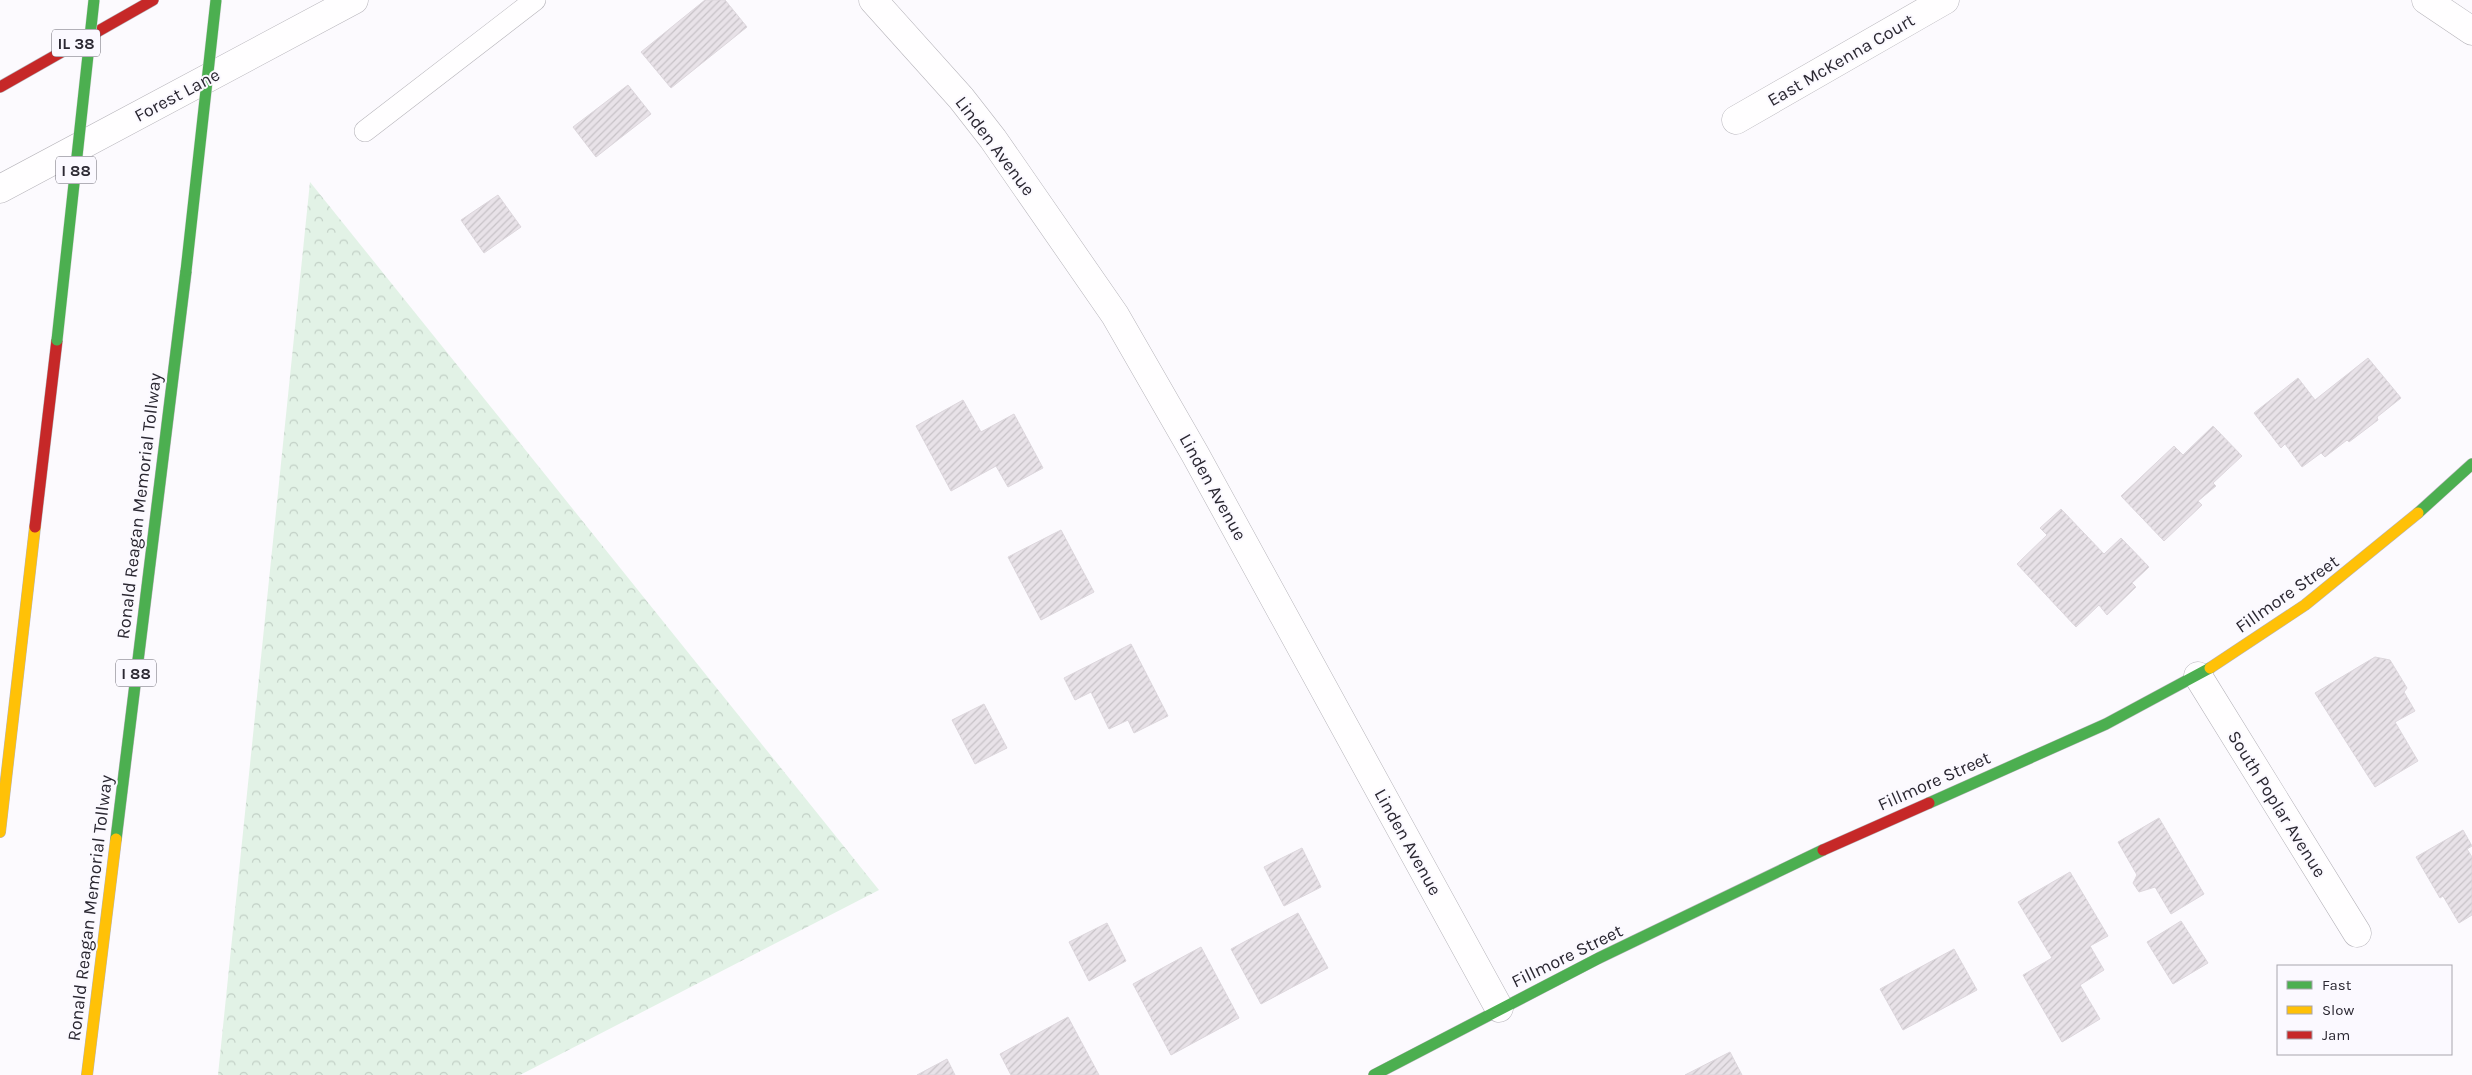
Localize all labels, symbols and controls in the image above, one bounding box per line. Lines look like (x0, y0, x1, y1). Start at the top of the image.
street label: East McKenna Court (1764, 9, 1919, 111)
road number: IL 38 (52, 29, 100, 56)
street label: Forest Lane (131, 63, 223, 127)
street label: Linden Avenue (950, 92, 1040, 200)
road number: I 88 (56, 156, 96, 184)
street label: Ronald Reagan Memorial Tollway (112, 371, 166, 640)
street label: Linden Avenue (1175, 430, 1251, 544)
street label: Fillmore Street (2231, 550, 2343, 638)
road number: I 88 (116, 660, 156, 686)
street label: South Poplar Avenue (2223, 727, 2331, 881)
street label: Fillmore Street (1874, 746, 1994, 816)
street label: Ronald Reagan Memorial Tollway (63, 773, 117, 1042)
street label: Linden Avenue (1370, 785, 1446, 899)
street label: Fillmore Street (1508, 919, 1626, 992)
legend (2277, 965, 2452, 1055)
text: Fast (2322, 976, 2352, 994)
text: Slow (2322, 1001, 2354, 1019)
text: Jam (2322, 1026, 2350, 1044)

